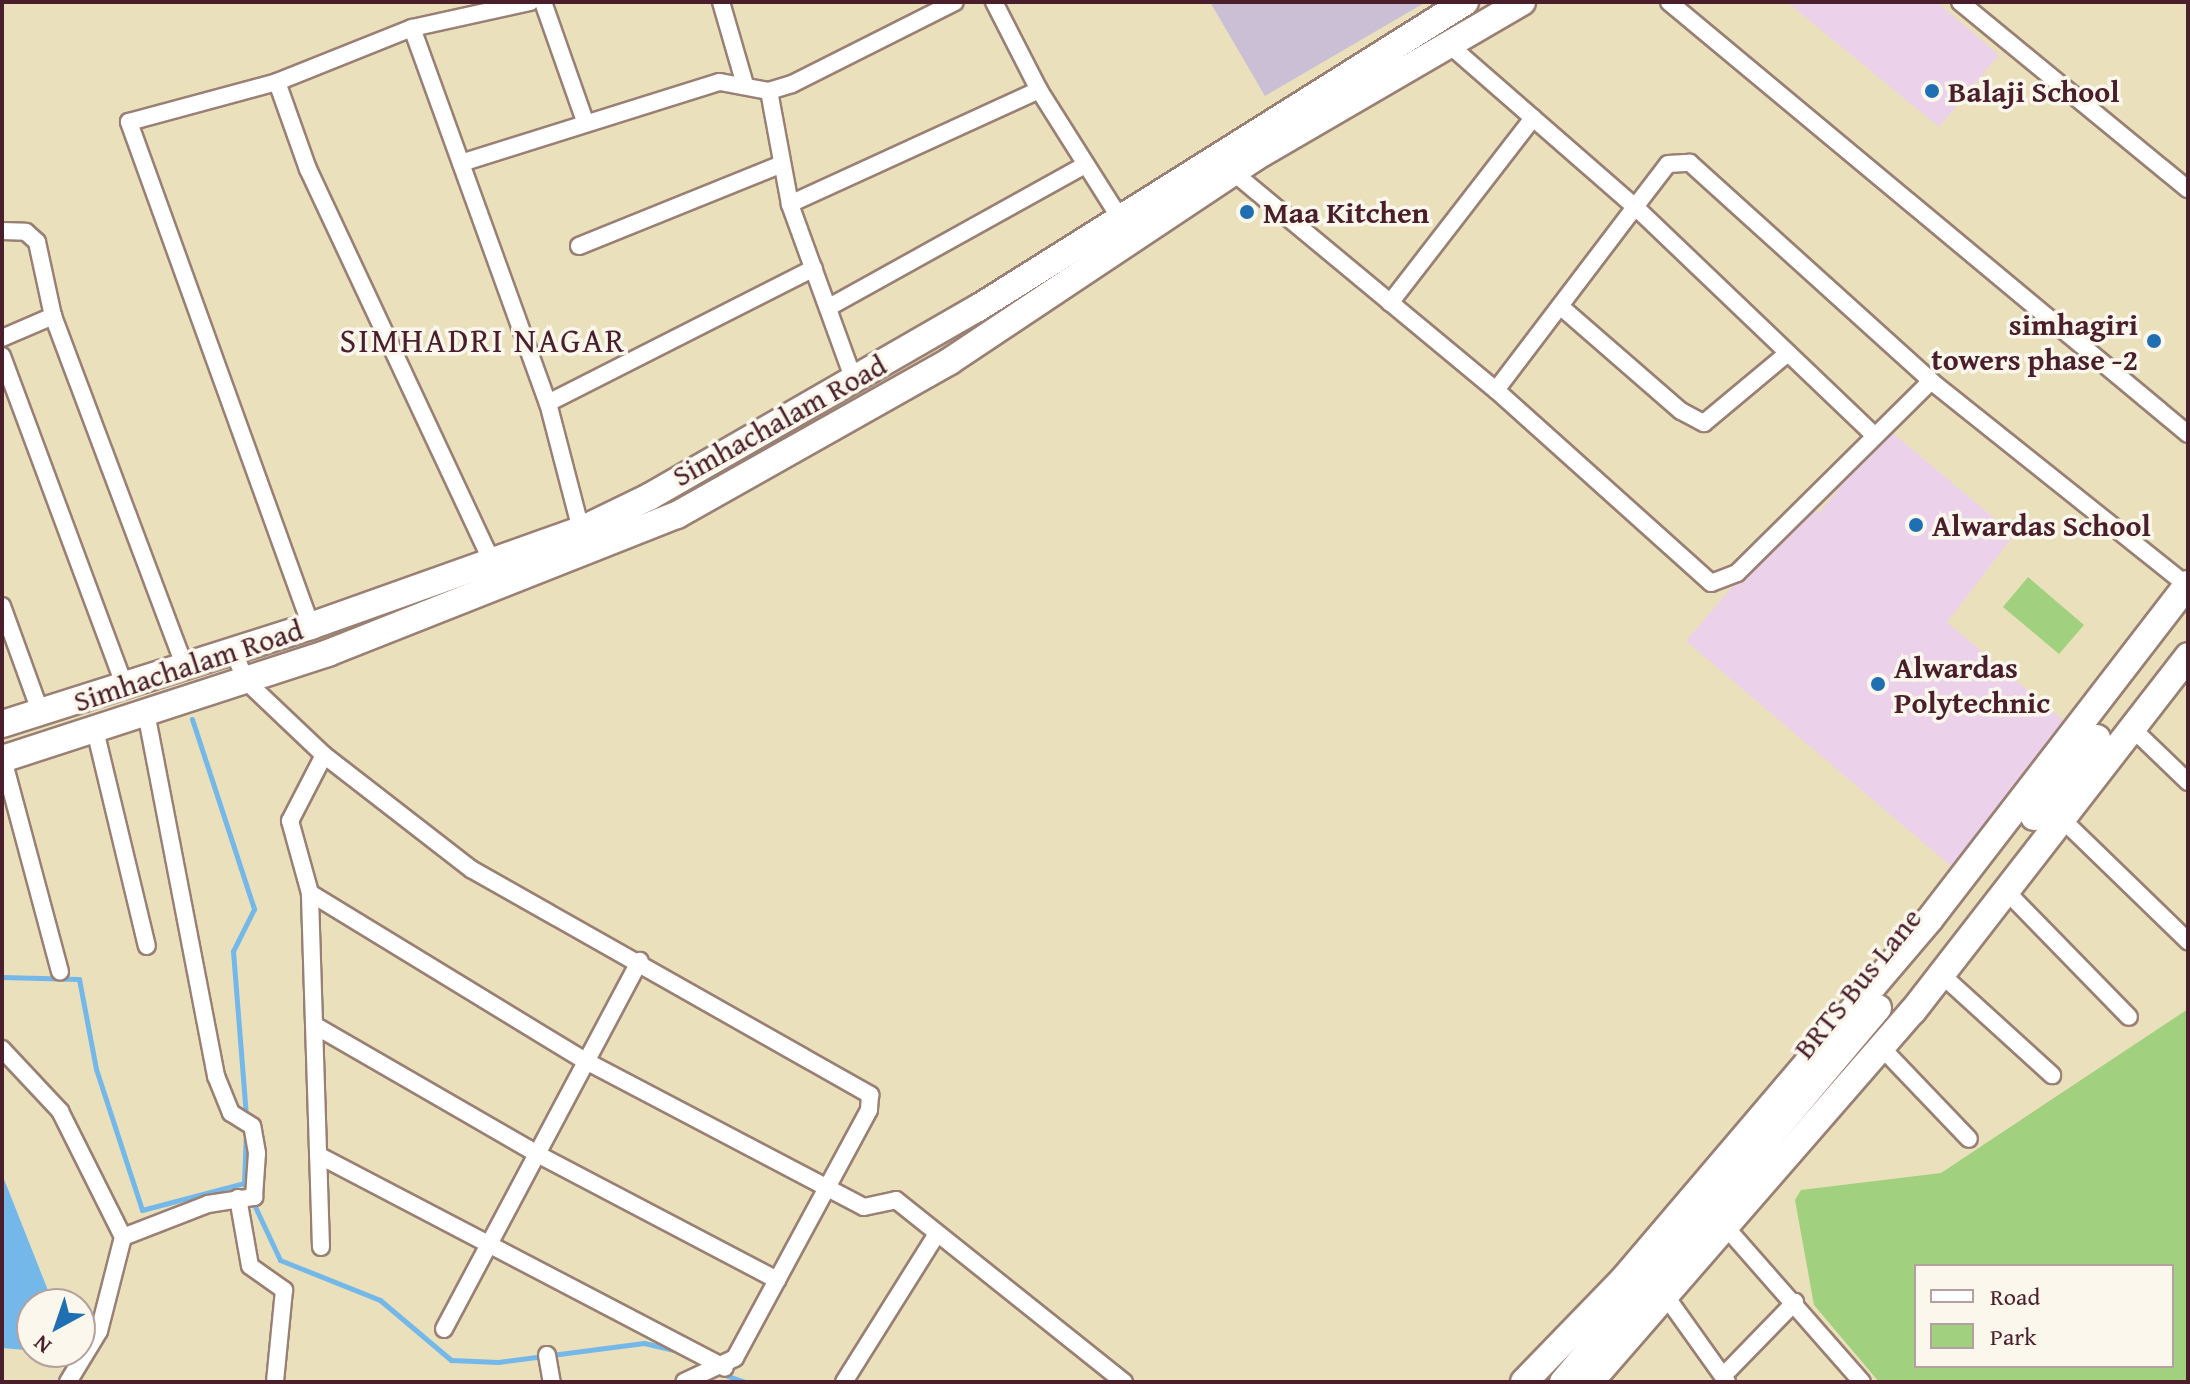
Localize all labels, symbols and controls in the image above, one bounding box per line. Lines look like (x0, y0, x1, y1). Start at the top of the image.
place label: Balaji School (1948, 73, 2120, 109)
marker: Balaji School (1923, 82, 1941, 100)
place label: Maa Kitchen (1263, 194, 1429, 230)
marker: Maa Kitchen (1238, 203, 1256, 221)
place label: simhagiri towers phase -2 (1931, 306, 2138, 376)
district label: SIMHADRI NAGAR (340, 320, 626, 360)
marker: simhagiri towers phase -2 (2145, 332, 2163, 350)
street label: Simhachalam Road (666, 346, 892, 494)
place label: Alwardas School (1932, 507, 2151, 543)
marker: Alwardas School (1907, 516, 1925, 534)
street label: Simhachalam Road (69, 611, 307, 719)
place label: Alwardas Polytechnic (1894, 649, 2050, 720)
marker: Alwardas Polytechnic (1869, 675, 1887, 693)
street label: BRTS Bus Lane (1785, 900, 1929, 1066)
legend (1914, 1264, 2174, 1368)
text: Road (1990, 1279, 2040, 1314)
north arrow (16, 1288, 96, 1368)
text: Park (1990, 1319, 2036, 1354)
text: N (26, 1328, 58, 1362)

